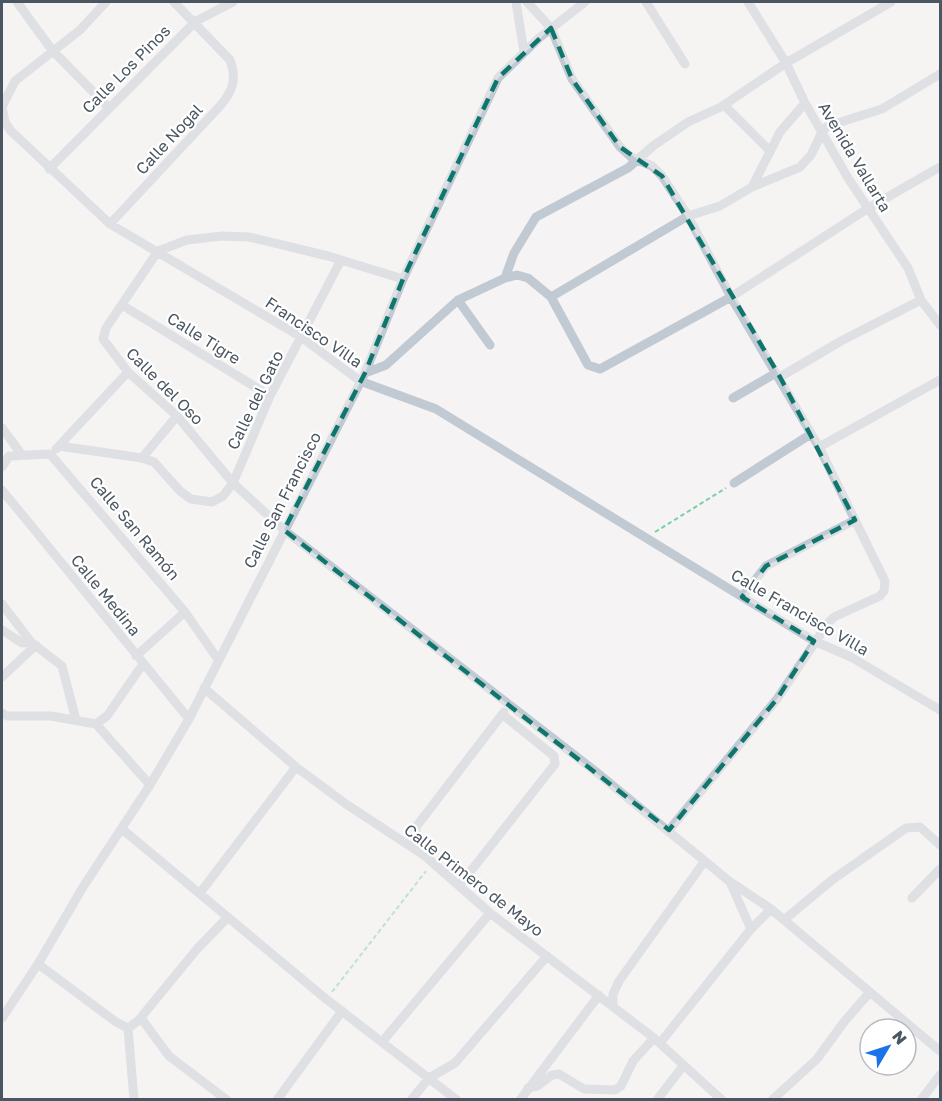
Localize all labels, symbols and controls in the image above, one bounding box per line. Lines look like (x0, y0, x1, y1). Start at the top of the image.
street label: Calle Los Pinos (78, 21, 174, 117)
street label: Avenida Vallarta (814, 98, 896, 216)
street label: Calle Nogal (131, 100, 207, 178)
street label: Francisco Villa (262, 292, 366, 372)
street label: Calle Tigre (164, 308, 244, 368)
street label: Calle del Oso (122, 343, 208, 429)
street label: Calle del Gato (222, 347, 288, 453)
street label: Calle San Francisco (239, 428, 325, 572)
street label: Calle San Ramón (86, 472, 184, 584)
street label: Calle Medina (67, 550, 145, 640)
street label: Calle Francisco Villa (728, 564, 872, 660)
street label: Calle Primero de Mayo (400, 819, 548, 941)
north arrow (858, 1017, 918, 1077)
text: N (888, 1027, 911, 1049)

